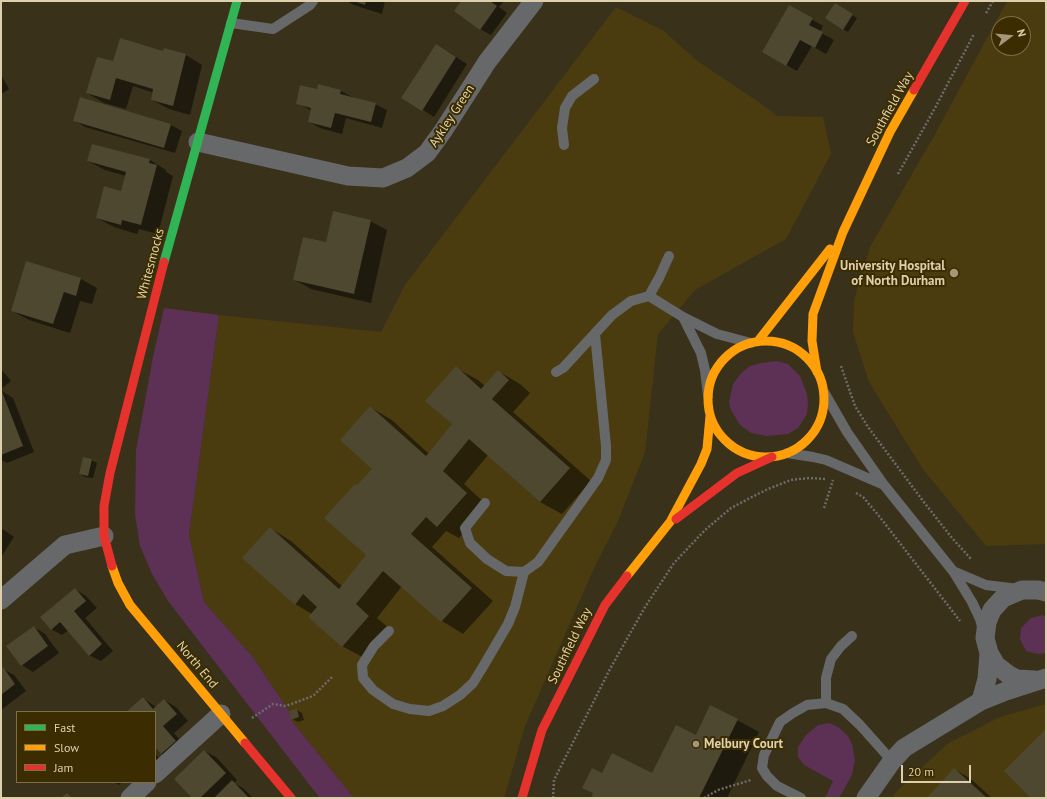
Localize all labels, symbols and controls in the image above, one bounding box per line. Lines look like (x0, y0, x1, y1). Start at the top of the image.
north arrow (991, 16, 1031, 56)
text: N (1014, 28, 1029, 38)
street label: Southfield Way (863, 69, 917, 149)
street label: Aykley Green (426, 82, 478, 150)
street label: Whitesmocks (134, 227, 168, 301)
place label: University Hospital of North Durham (840, 258, 945, 289)
marker: University Hospital of North Durham (948, 267, 960, 279)
street label: Southfield Way (545, 605, 595, 687)
street label: North End (173, 638, 221, 692)
legend (16, 711, 156, 783)
text: Fast (54, 720, 75, 735)
place label: Melbury Court (704, 736, 783, 752)
marker: Melbury Court (691, 739, 701, 749)
text: Slow (54, 740, 79, 755)
scale bar (903, 757, 973, 783)
text: Jam (54, 760, 73, 775)
text: 20 m (908, 764, 934, 779)

